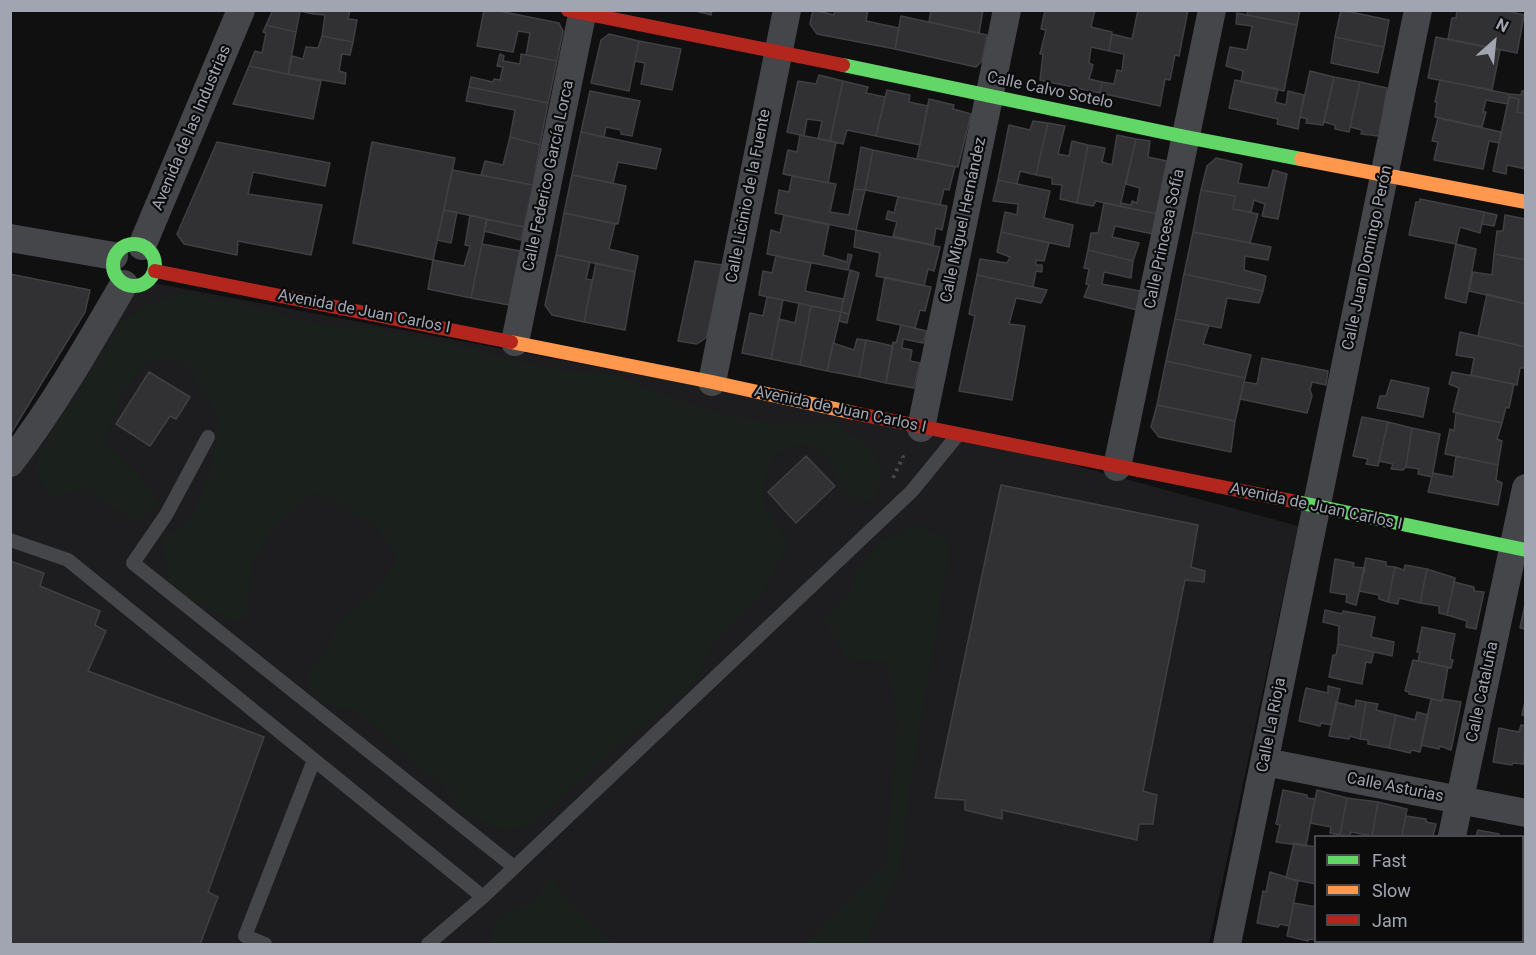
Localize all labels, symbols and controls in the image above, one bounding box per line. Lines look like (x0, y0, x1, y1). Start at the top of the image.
north arrow (1464, 12, 1524, 72)
text: N (1493, 14, 1512, 37)
street label: Avenida de las Industrias (148, 42, 236, 214)
street label: Calle Calvo Sotelo (985, 68, 1115, 114)
street label: Calle Federico García Lorca (519, 79, 579, 273)
street label: Calle Licinio de la Fuente (723, 108, 775, 284)
street label: Calle Miguel Hernández (937, 136, 991, 304)
street label: Calle Juan Domingo Perón (1339, 164, 1397, 352)
street label: Calle Princesa Sofía (1141, 167, 1189, 311)
street label: Avenida de Juan Carlos I (276, 286, 452, 338)
street label: Avenida de Juan Carlos I (752, 382, 928, 438)
street label: Avenida de Juan Carlos I (1228, 479, 1404, 535)
street label: Calle Cataluña (1463, 640, 1503, 744)
street label: Calle La Rioja (1253, 676, 1291, 774)
street label: Calle Asturias (1345, 769, 1445, 807)
legend (1314, 835, 1524, 943)
text: Fast (1372, 850, 1407, 871)
text: Slow (1372, 880, 1411, 901)
text: Jam (1372, 910, 1408, 931)

